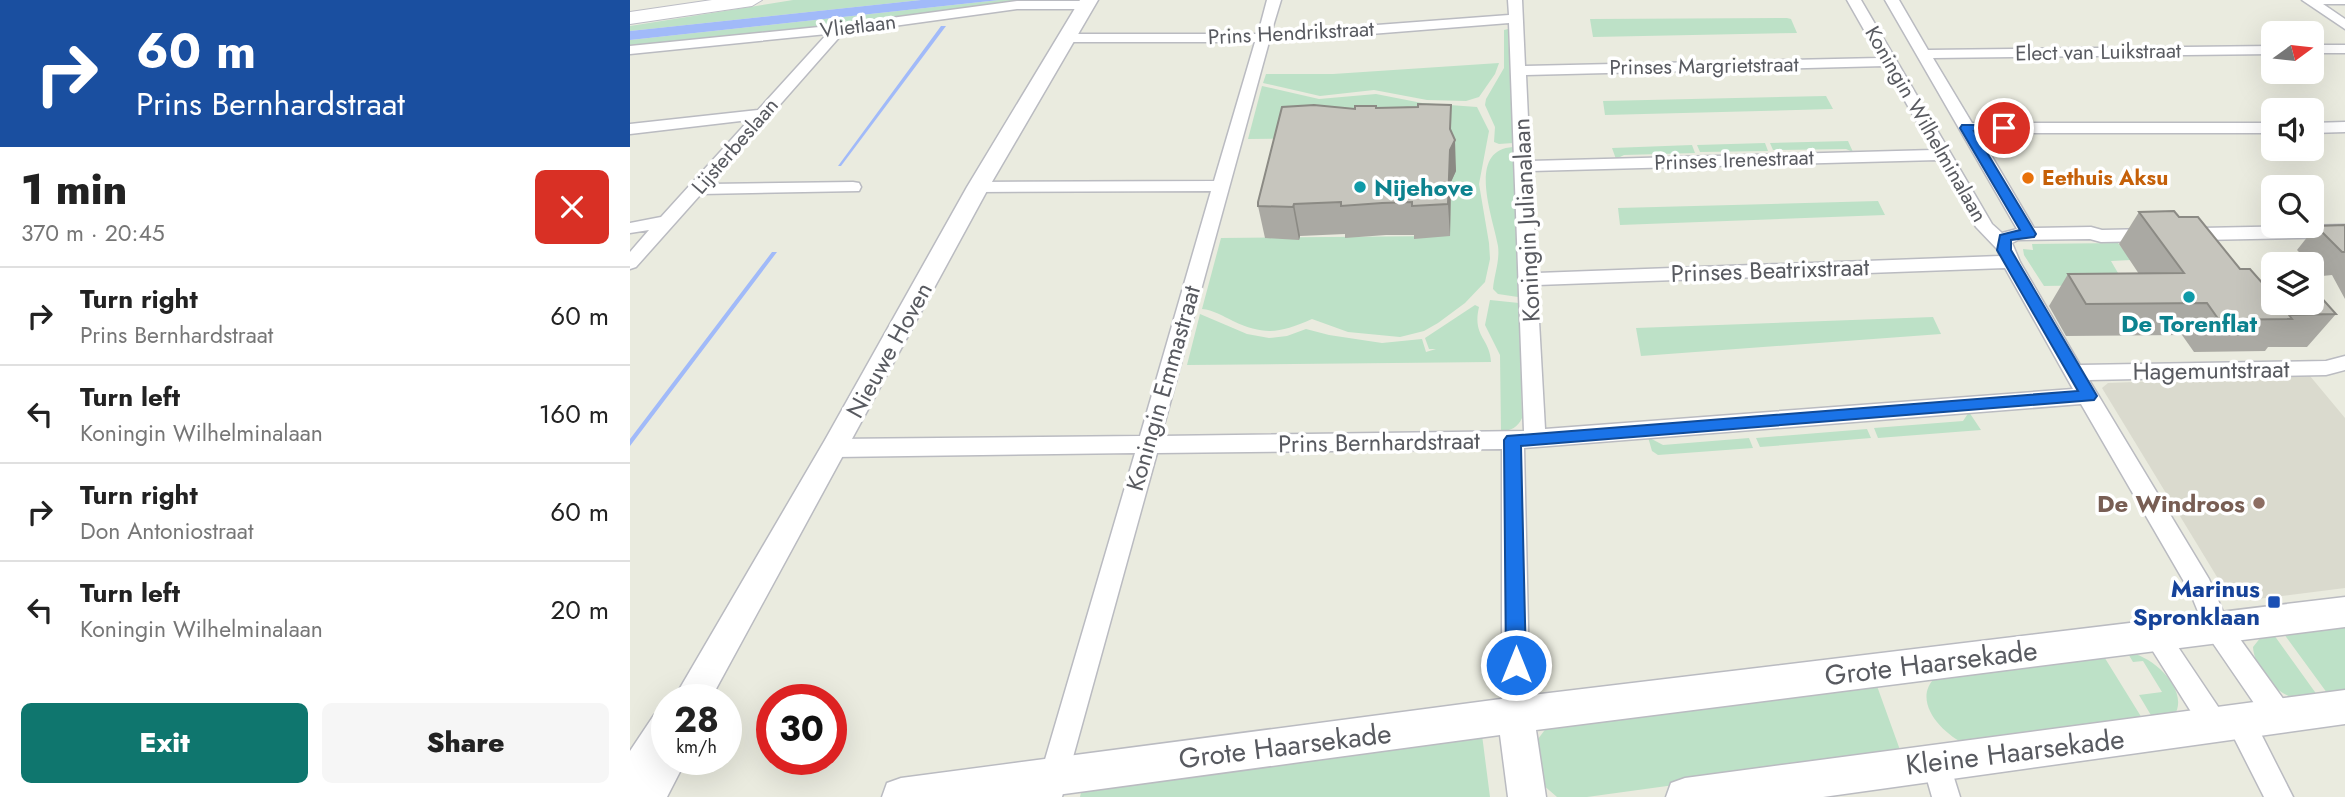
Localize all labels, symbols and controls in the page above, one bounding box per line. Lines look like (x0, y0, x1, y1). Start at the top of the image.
street label: Vlietlaan (818, 6, 898, 46)
street label: Prins Hendrikstraat (1207, 14, 1375, 52)
text: 60 m (136, 16, 256, 86)
street label: Koningin Wilhelminalaan (1858, 20, 1994, 228)
north arrow (2261, 21, 2324, 84)
map controls (2261, 21, 2324, 315)
icon: right (21, 28, 112, 119)
street label: Elect van Luikstraat (2015, 36, 2181, 68)
street label: Prinses Margrietstraat (1609, 49, 1799, 83)
text: Prins Bernhardstraat (136, 81, 405, 127)
street label: Lijsterbeslaan (685, 91, 785, 201)
pin (1974, 98, 2034, 158)
button: sound (2261, 98, 2324, 161)
icon: arrive (1985, 109, 2023, 147)
street label: Koningin Julianalaan (1503, 117, 1549, 323)
street label: Prinses Irenestraat (1654, 142, 1814, 178)
text: 1 min (21, 159, 127, 220)
place label: Eethuis Aksu (2042, 163, 2168, 193)
button: close (535, 170, 609, 244)
place label: Nijehove (1374, 170, 1473, 205)
marker: Eethuis Aksu (2020, 170, 2036, 186)
button: search (2261, 175, 2324, 238)
marker: Nijehove (1352, 179, 1368, 195)
text: 370 m · 20:45 (21, 216, 165, 250)
street label: Prinses Beatrixstraat (1670, 249, 1870, 291)
button: layers (2261, 252, 2324, 315)
street label: Nieuwe Hoven (837, 276, 941, 424)
text: Turn right (80, 280, 198, 318)
street label: Koningin Emmastraat (1117, 281, 1209, 495)
marker: De Torenflat (2181, 289, 2197, 305)
icon: right (21, 297, 59, 335)
text: 60 m (550, 297, 609, 335)
place label: De Torenflat (2121, 306, 2257, 341)
text: Prins Bernhardstraat (80, 318, 273, 352)
street label: Hagemuntstraat (2132, 351, 2290, 389)
text: Turn left (80, 378, 180, 416)
icon: left (21, 395, 59, 433)
text: 160 m (539, 395, 609, 433)
text: Koningin Wilhelminalaan (80, 416, 323, 450)
street label: Prins Bernhardstraat (1278, 423, 1480, 461)
text: Turn right (80, 476, 198, 514)
place label: De Windroos (2097, 486, 2245, 521)
icon: right (21, 493, 59, 531)
text: 60 m (550, 493, 609, 531)
marker: De Windroos (2251, 495, 2267, 511)
text: Don Antoniostraat (80, 514, 253, 548)
place label: Marinus Spronklaan (2133, 571, 2260, 634)
text: Turn left (80, 574, 180, 612)
icon: left (21, 591, 59, 629)
text: 20 m (551, 591, 609, 629)
marker: Marinus Spronklaan (2266, 594, 2282, 610)
text: Koningin Wilhelminalaan (80, 612, 323, 646)
position arrow (1479, 628, 1553, 702)
street label: Grote Haarsekade (1822, 630, 2040, 696)
speed limit sign: 30 (756, 684, 847, 775)
text: 28 (674, 695, 719, 745)
button: Exit (21, 703, 308, 783)
button: Share (322, 703, 609, 783)
street label: Grote Haarsekade (1176, 713, 1394, 779)
street label: Kleine Haarsekade (1903, 718, 2127, 786)
text: km/h (676, 734, 717, 760)

